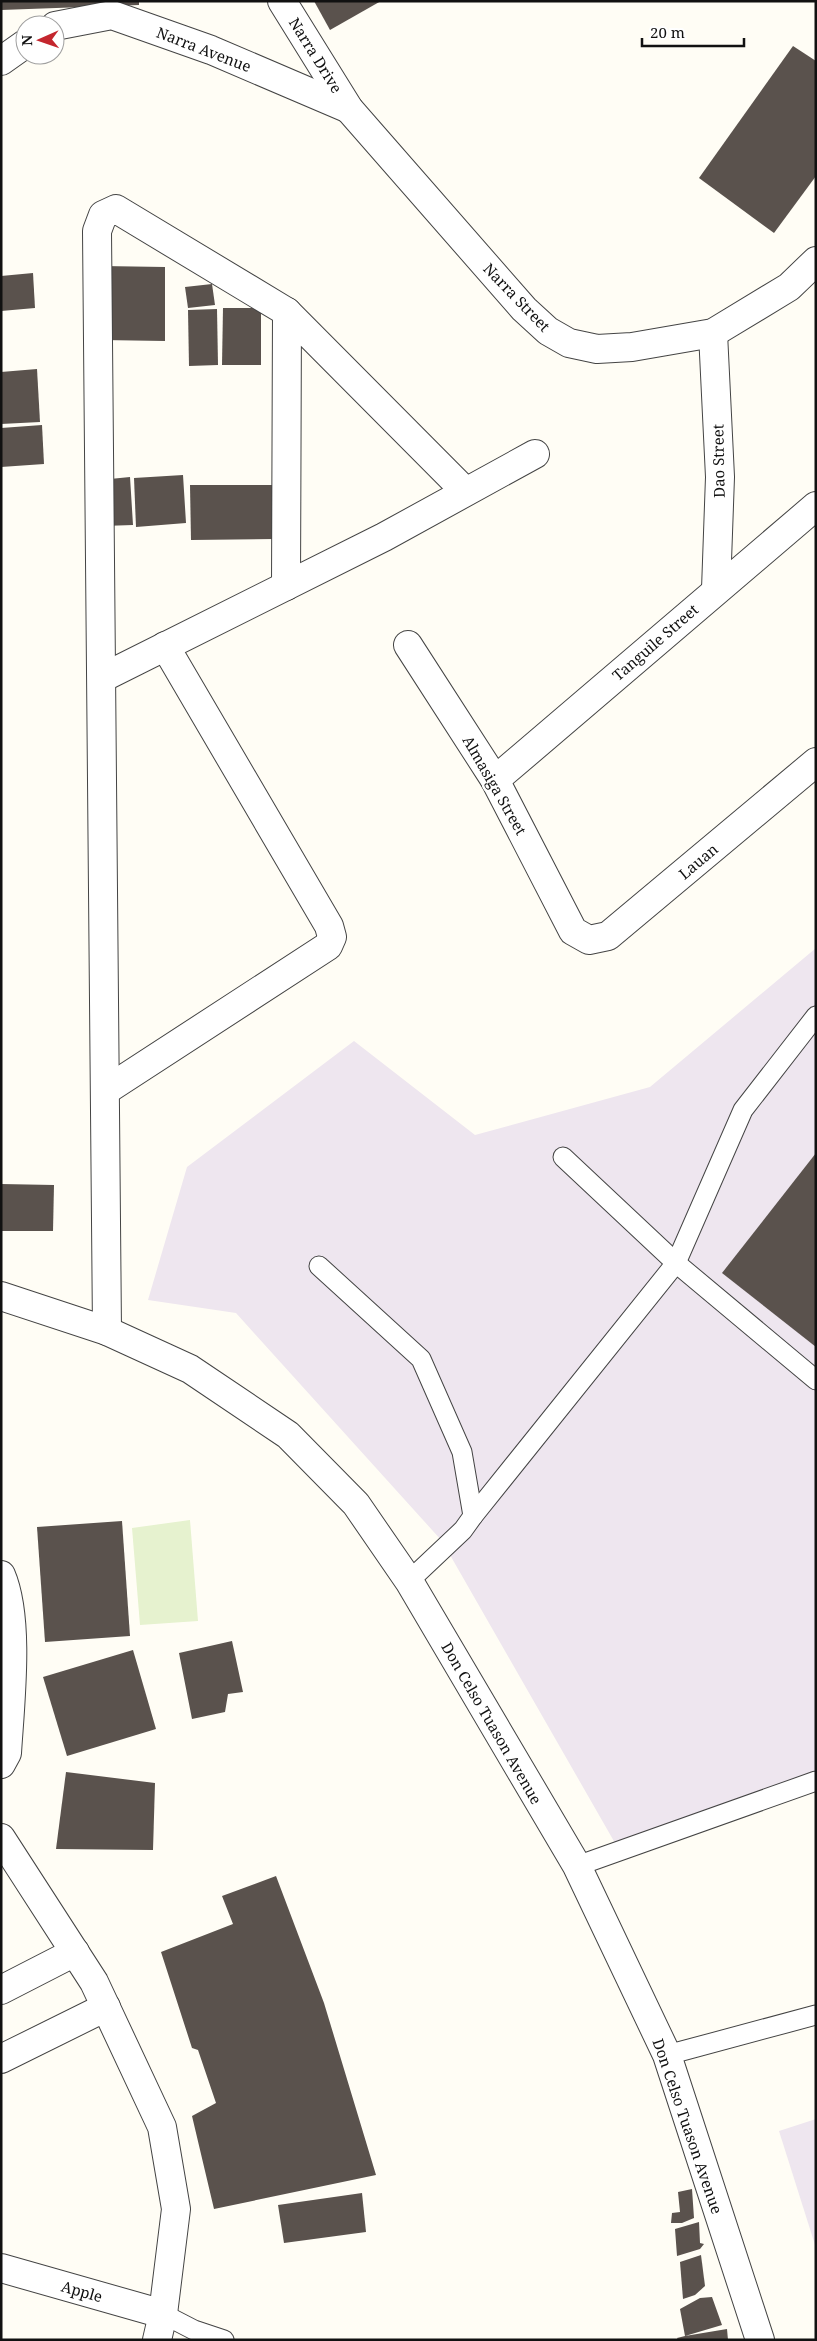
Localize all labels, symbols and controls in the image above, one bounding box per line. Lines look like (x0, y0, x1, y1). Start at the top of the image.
street label: Narra Drive (285, 13, 347, 97)
north arrow (15, 15, 65, 65)
scale bar (642, 15, 744, 47)
street label: Narra Avenue (154, 22, 254, 76)
text: 20 m (650, 22, 685, 42)
text: N (17, 35, 36, 46)
street label: Narra Street (479, 258, 555, 336)
street label: Dao Street (707, 424, 729, 498)
street label: Tanguile Street (608, 599, 702, 685)
street label: Almasiga Street (458, 732, 532, 838)
street label: Lauan (674, 839, 722, 883)
street label: Don Celso Tuason Avenue (437, 1638, 547, 1808)
street label: Don Celso Tuason Avenue (649, 2036, 727, 2216)
street label: Apple (59, 2276, 105, 2306)

